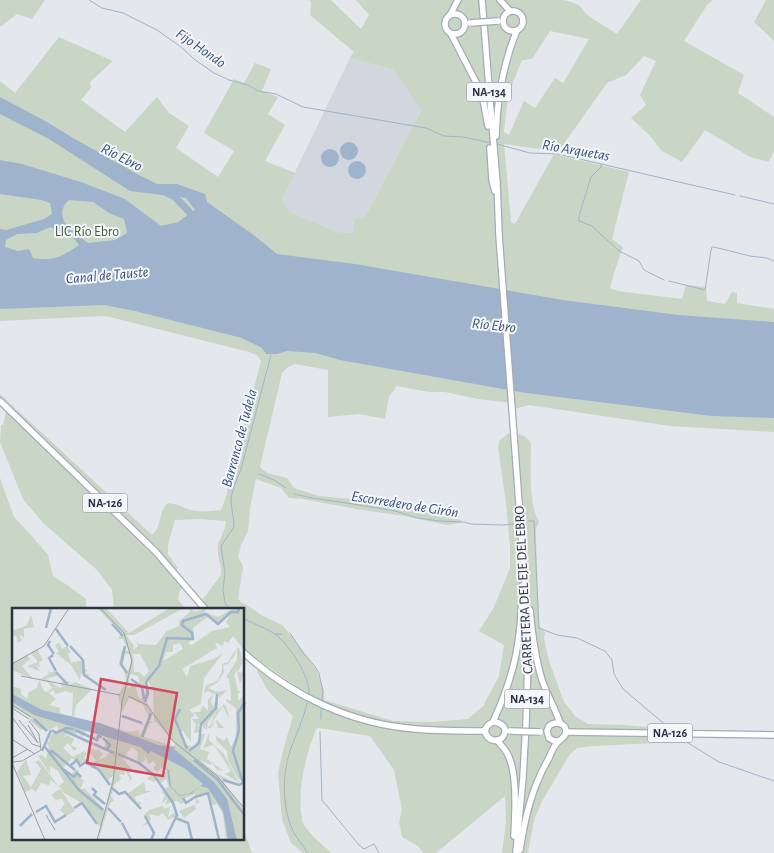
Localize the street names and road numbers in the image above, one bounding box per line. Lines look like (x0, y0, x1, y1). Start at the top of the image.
road number: NA-134 (466, 82, 512, 101)
road number: NA-126 (82, 493, 128, 512)
street label: CARRETERA DEL EJE DEL EBRO (513, 505, 535, 674)
road number: NA-134 (504, 690, 550, 709)
road number: NA-126 (648, 724, 692, 742)

